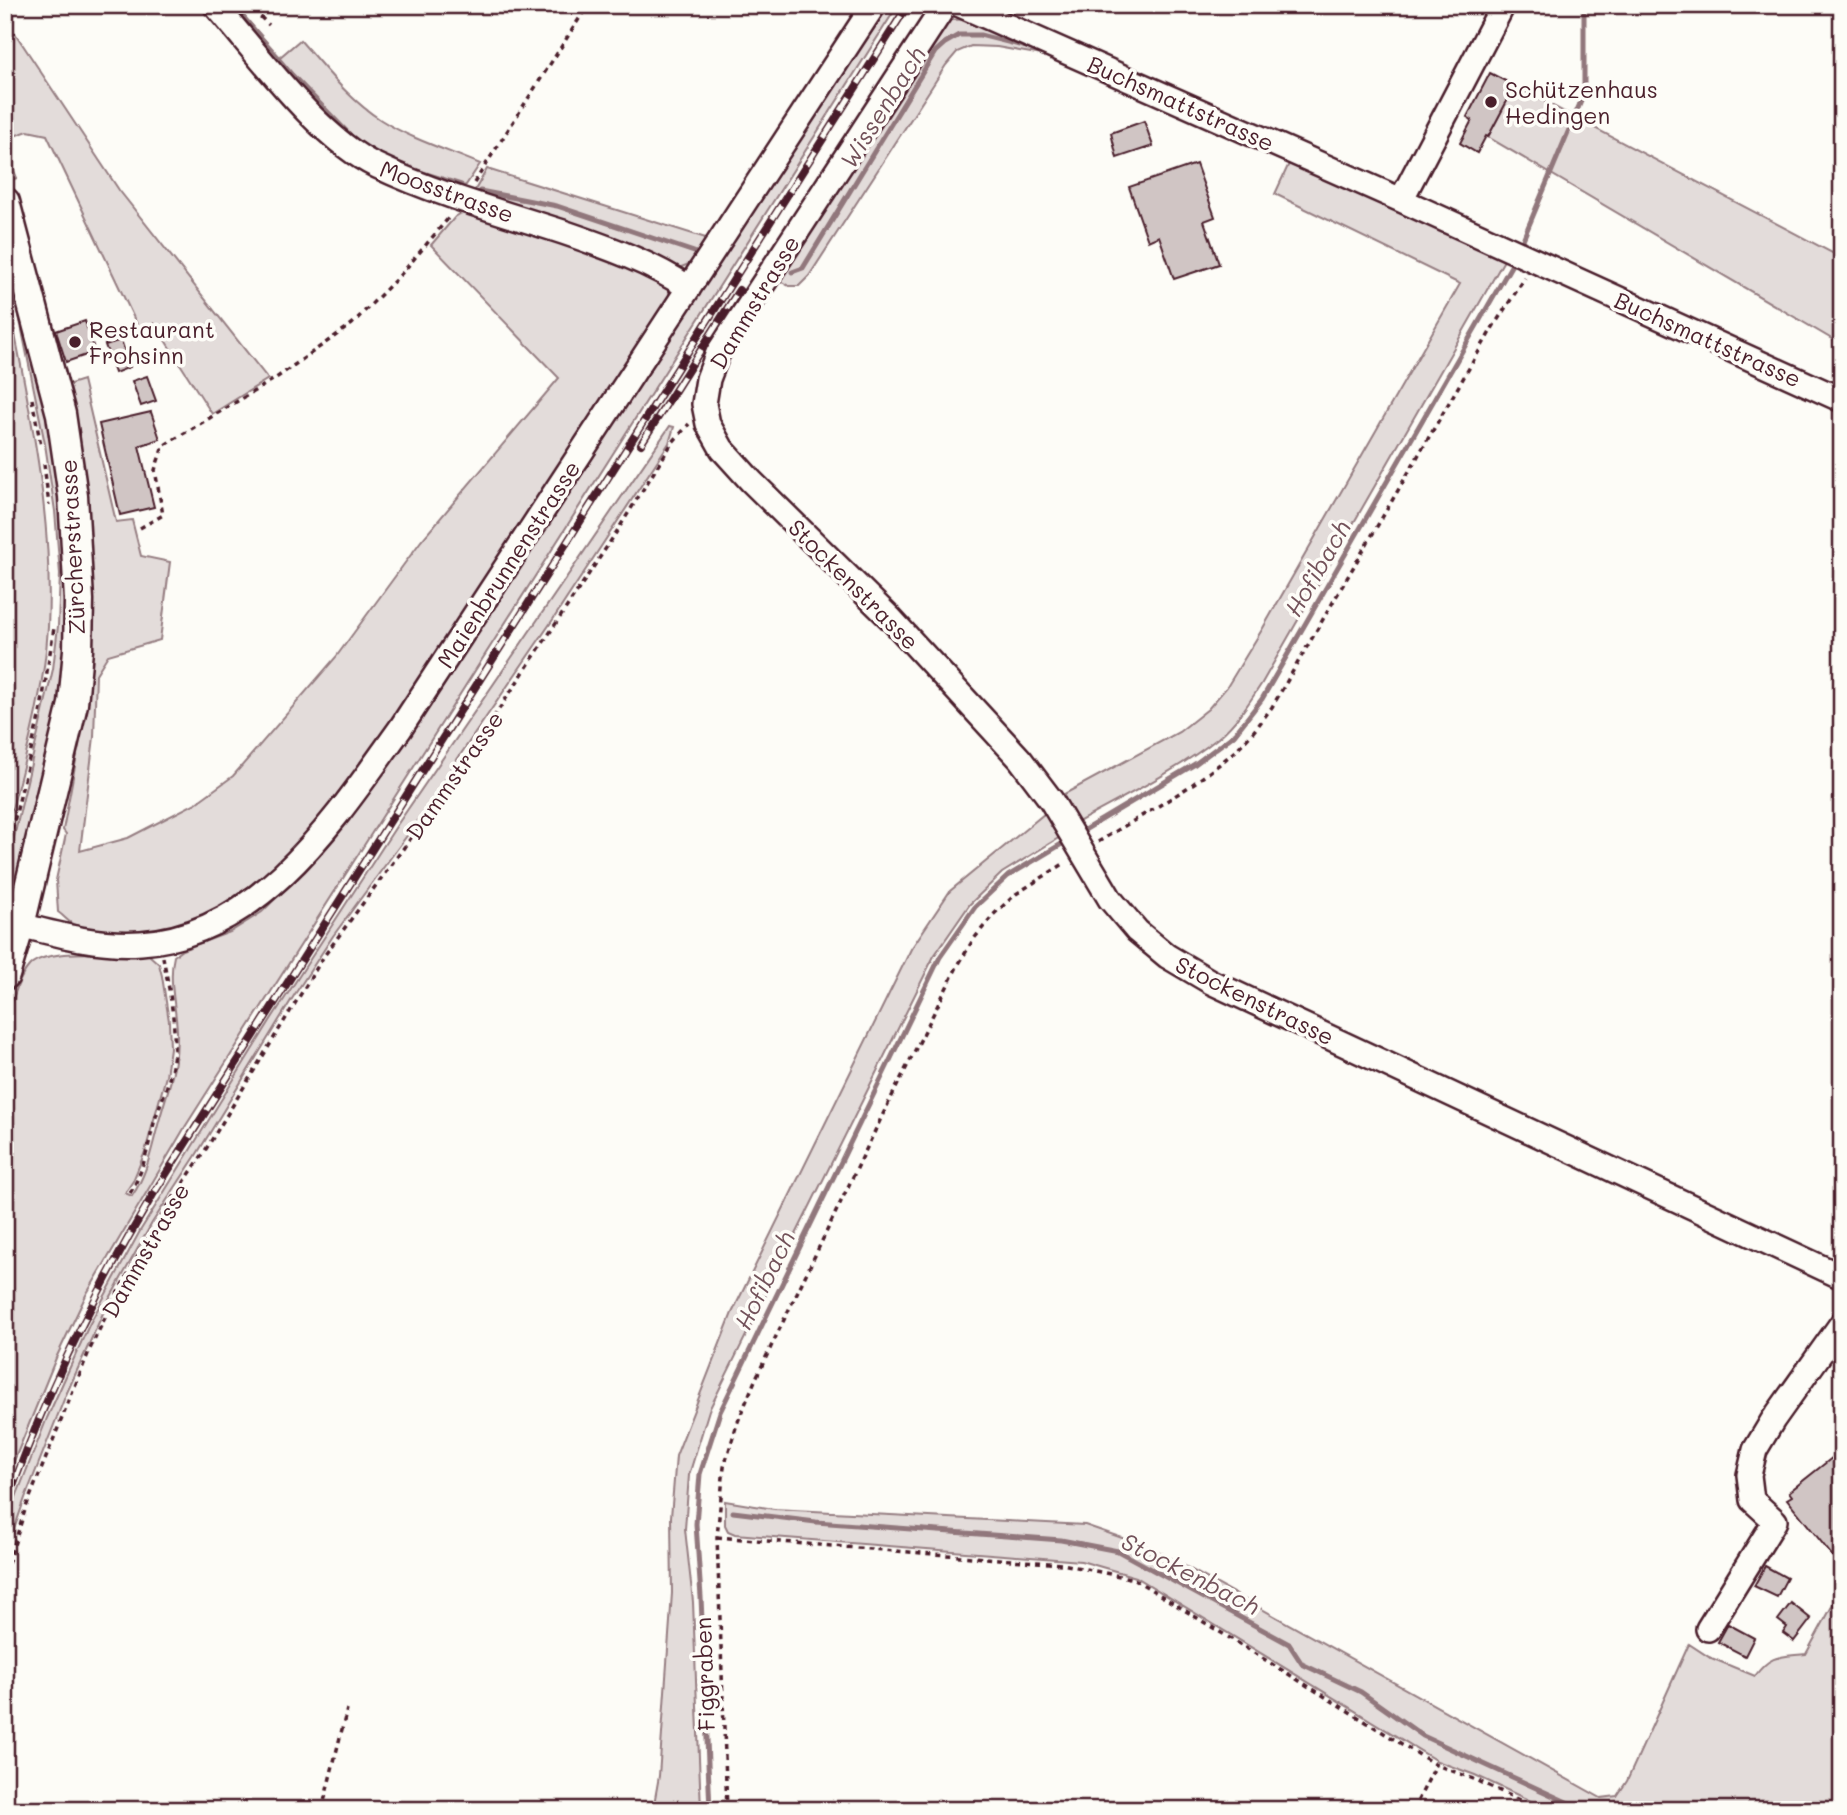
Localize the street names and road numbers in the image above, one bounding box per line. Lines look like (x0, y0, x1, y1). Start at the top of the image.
street label: Buchsmattstrasse (1083, 48, 1279, 158)
street label: Moosstrasse (376, 153, 518, 229)
street label: Dammstrasse (702, 230, 806, 374)
street label: Buchsmattstrasse (1610, 284, 1806, 394)
street label: Maienbrunnenstrasse (430, 454, 586, 674)
street label: Zürcherstrasse (52, 459, 92, 635)
street label: Stockenstrasse (782, 512, 926, 656)
street label: Dammstrasse (399, 705, 509, 845)
street label: Stockenstrasse (1171, 949, 1339, 1051)
street label: Dammstrasse (94, 1177, 196, 1323)
street label: Figgraben (687, 1616, 721, 1732)

